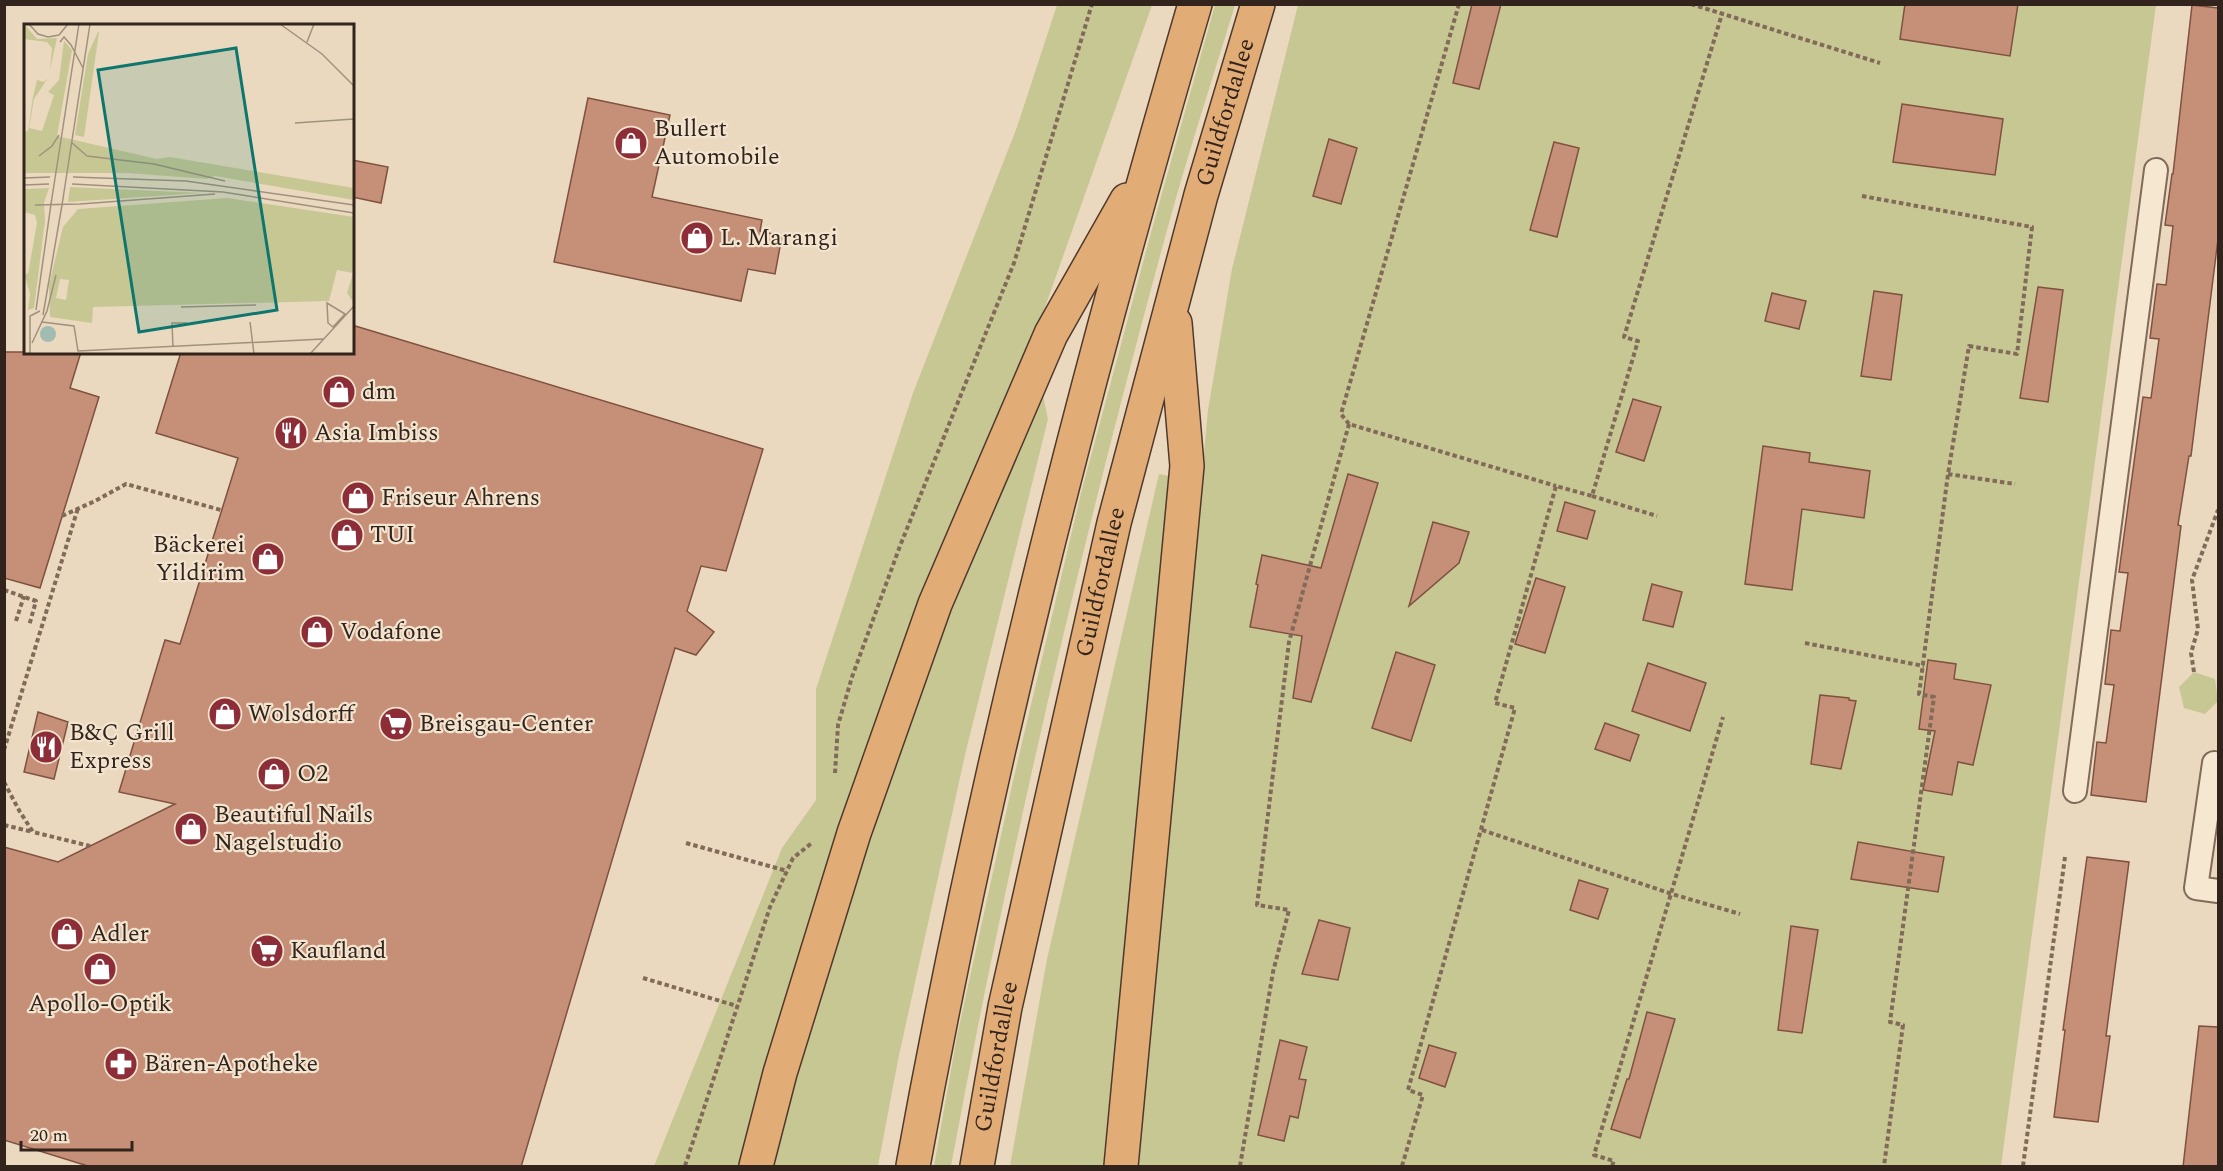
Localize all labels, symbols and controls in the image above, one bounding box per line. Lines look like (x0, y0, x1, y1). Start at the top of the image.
inset map (24, 24, 354, 354)
street label: Guildfordallee (1186, 34, 1265, 191)
place label: Bullert Automobile (654, 111, 780, 175)
shop icon: Bullert Automobile (613, 125, 649, 161)
shop icon: L. Marangi (679, 220, 715, 256)
place label: L. Marangi (720, 220, 838, 256)
shop icon: dm (321, 374, 357, 410)
place label: dm (362, 374, 396, 410)
restaurant icon: Asia Imbiss (273, 415, 309, 451)
place label: Asia Imbiss (314, 415, 439, 451)
shop icon: Friseur Ahrens (340, 480, 376, 516)
place label: Friseur Ahrens (381, 480, 540, 516)
street label: Guildfordallee (1066, 503, 1135, 661)
shop icon: TUI (329, 517, 365, 553)
place label: TUI (370, 517, 415, 553)
place label: Bäckerei Yildirim (153, 527, 245, 591)
shop icon: Bäckerei Yildirim (250, 541, 286, 577)
shop icon: Vodafone (299, 614, 335, 650)
place label: Vodafone (340, 614, 441, 650)
shop icon: Wolsdorff (207, 696, 243, 732)
place label: Wolsdorff (248, 696, 356, 732)
supermarket icon: Breisgau-Center (378, 706, 414, 742)
place label: Breisgau-Center (419, 706, 593, 742)
place label: B&Ç Grill Express (69, 715, 174, 779)
restaurant icon: B&Ç Grill Express (28, 729, 64, 765)
shop icon: O2 (256, 756, 292, 792)
place label: O2 (297, 756, 328, 792)
place label: Beautiful Nails Nagelstudio (214, 797, 373, 861)
shop icon: Beautiful Nails Nagelstudio (173, 811, 209, 847)
shop icon: Adler (49, 916, 85, 952)
place label: Adler (90, 916, 149, 952)
supermarket icon: Kaufland (249, 933, 285, 969)
place label: Kaufland (290, 933, 386, 969)
shop icon: Apollo-Optik (82, 951, 118, 987)
street label: Guildfordallee (965, 978, 1028, 1135)
place label: Apollo-Optik (28, 986, 172, 1022)
pharmacy icon: Bären-Apotheke (103, 1046, 139, 1082)
place label: Bären-Apotheke (144, 1046, 318, 1082)
scale bar (21, 1114, 132, 1152)
text: 20 m (30, 1122, 68, 1149)

